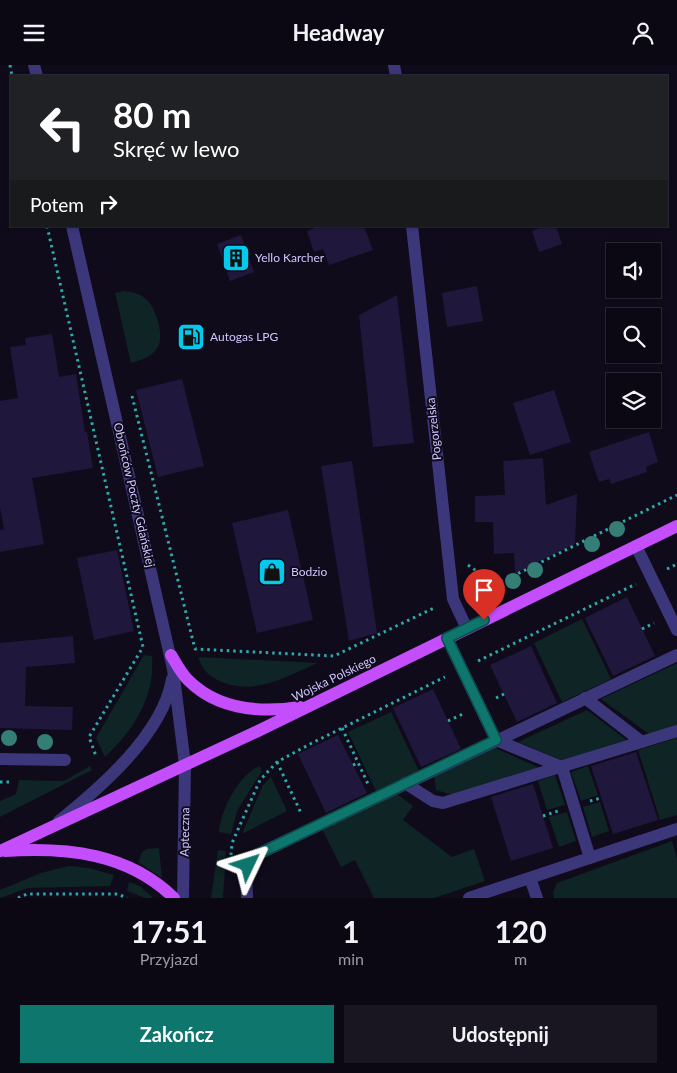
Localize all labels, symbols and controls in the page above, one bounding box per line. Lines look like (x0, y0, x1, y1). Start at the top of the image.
icon: menu (20, 19, 48, 47)
text: Headway (293, 19, 384, 46)
icon: person (629, 19, 657, 47)
text: 80 m (113, 93, 191, 135)
icon: left (30, 95, 95, 160)
text: Skręć w lewo (113, 135, 240, 162)
icon: right (94, 190, 122, 218)
text: Potem (30, 193, 84, 216)
building icon: Yello Karcher (221, 243, 251, 273)
map controls (606, 243, 661, 428)
button: sound (606, 243, 661, 298)
place label: Yello Karcher (255, 250, 325, 265)
button: search (606, 308, 661, 363)
fuel station icon: Autogas LPG (176, 322, 206, 352)
place label: Autogas LPG (210, 329, 279, 344)
button: layers (606, 373, 661, 428)
street label: Pogorzelska (423, 397, 444, 461)
street label: Obrońców Poczty Gdańskiej (111, 421, 158, 569)
shop icon: Bodzio (257, 557, 287, 587)
place label: Bodzio (291, 564, 327, 579)
pin (463, 569, 505, 620)
icon: arrive (470, 576, 498, 604)
street label: Wojska Polskiego (289, 651, 378, 704)
street label: Apteczna (177, 807, 192, 857)
position arrow (221, 838, 273, 890)
text: 17:51 (130, 913, 208, 949)
text: 1 (342, 913, 360, 949)
text: 120 (494, 913, 547, 949)
text: Przyjazd (140, 949, 198, 968)
text: min (338, 949, 364, 968)
text: m (514, 949, 527, 968)
button: Zakończ (20, 1005, 334, 1063)
button: Udostępnij (344, 1005, 657, 1063)

